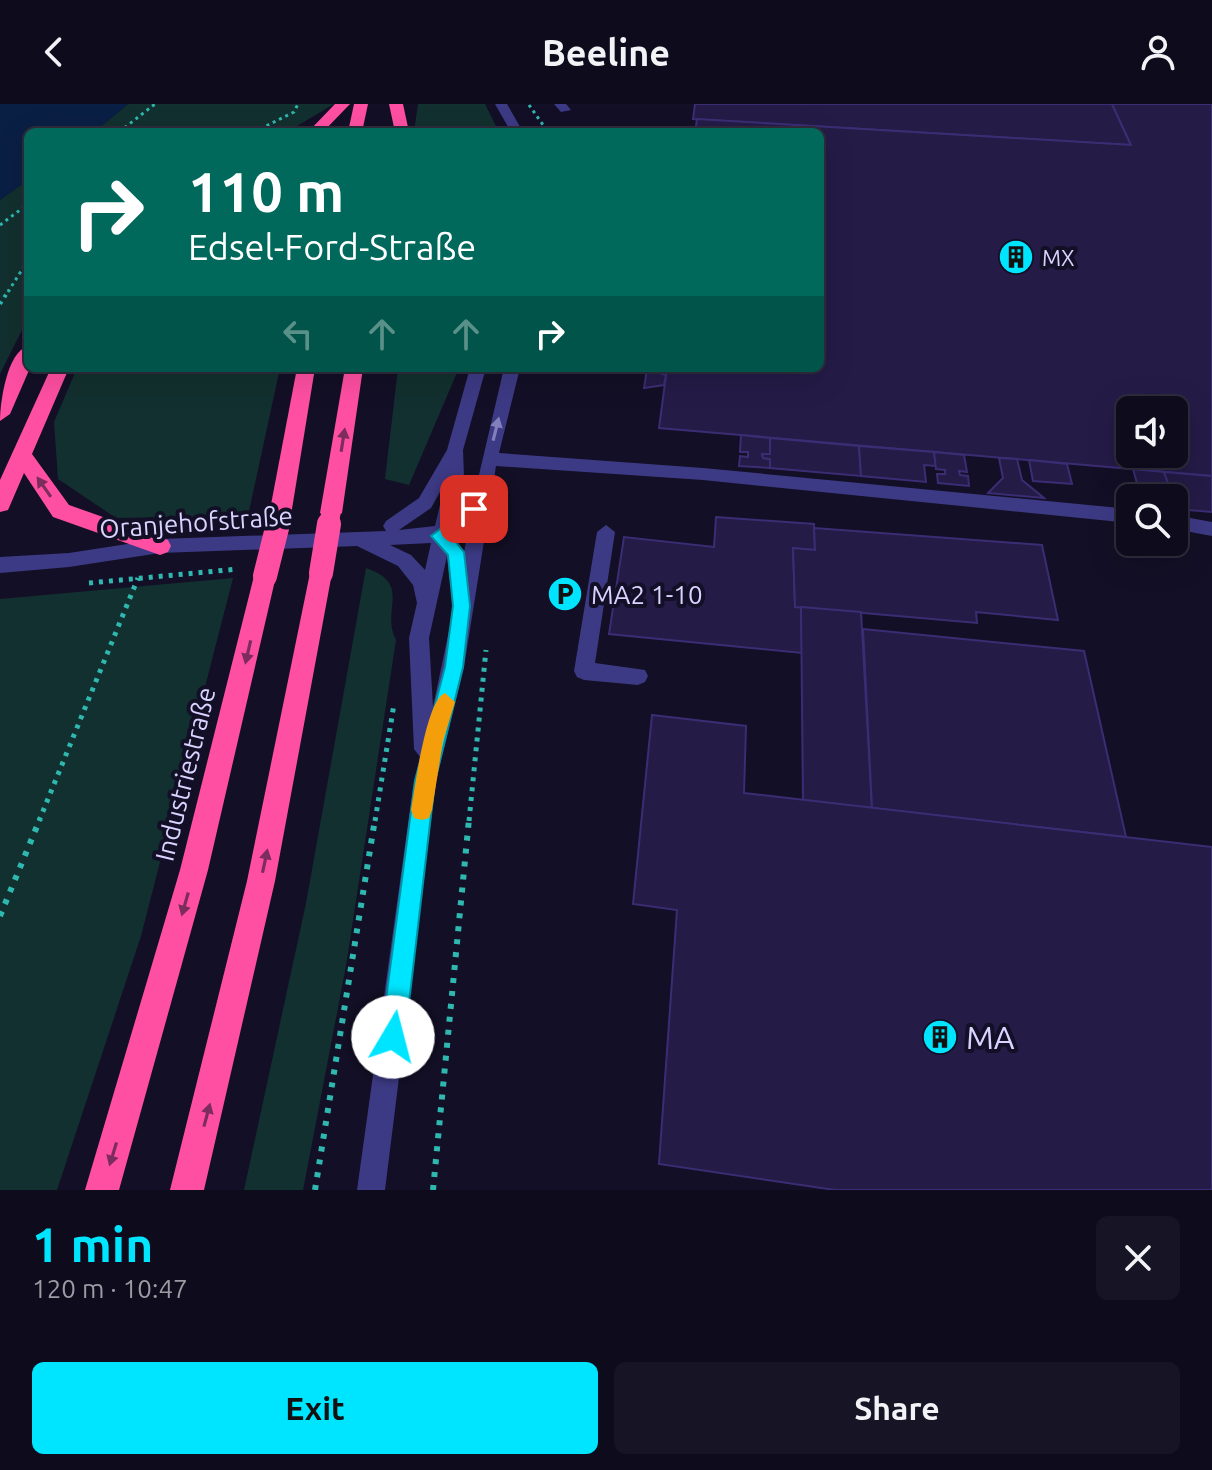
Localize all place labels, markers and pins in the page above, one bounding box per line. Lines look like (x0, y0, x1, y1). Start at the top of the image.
building icon: MX (997, 238, 1035, 276)
place label: MX (1042, 245, 1075, 270)
pin (440, 475, 508, 543)
parking icon: MA2 1-10 (546, 575, 584, 613)
place label: MA2 1-10 (591, 580, 703, 609)
building icon: MA (921, 1018, 959, 1056)
place label: MA (966, 1019, 1015, 1055)

